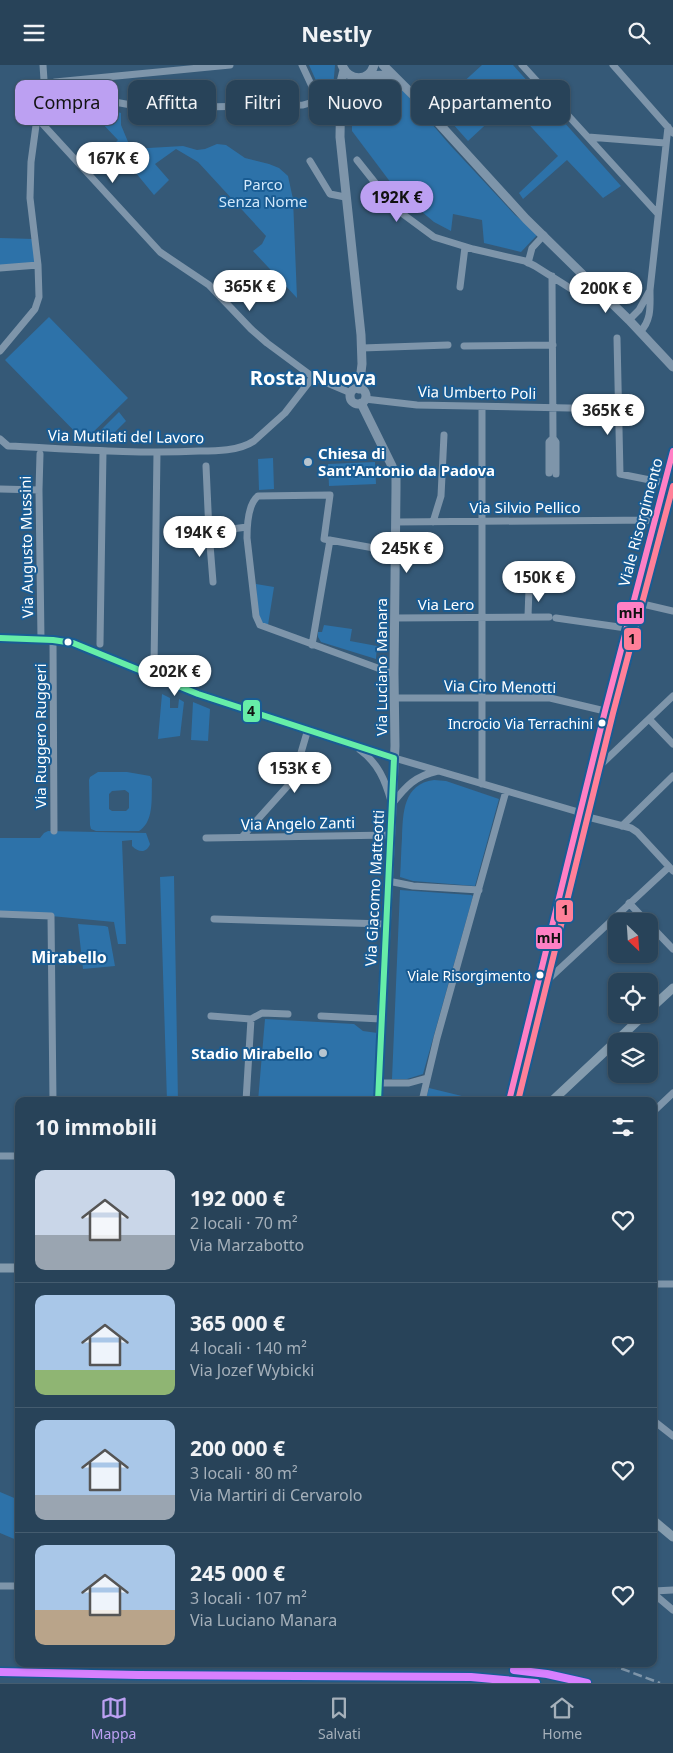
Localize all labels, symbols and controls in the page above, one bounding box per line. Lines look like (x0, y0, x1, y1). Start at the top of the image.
text: Nestly (301, 18, 372, 48)
icon: menu (20, 19, 48, 47)
icon: search (625, 19, 653, 47)
chip: Compra (15, 80, 118, 125)
chip: Affitta (128, 80, 216, 125)
chip: Filtri (226, 80, 299, 125)
chip: Nuovo (309, 80, 401, 125)
chip: Appartamento (411, 80, 570, 125)
pin: 167K € (72, 141, 154, 184)
text: 167K € (87, 147, 139, 169)
park label: Parco Senza Nome (219, 174, 307, 211)
pin: 192K € (356, 181, 438, 223)
text: 192K € (371, 186, 423, 208)
pin: 365K € (209, 269, 291, 312)
pin: 200K € (565, 271, 647, 314)
text: 365K € (224, 275, 276, 297)
text: 200K € (580, 277, 632, 299)
district label: Rosta Nuova (250, 364, 376, 391)
street label: Via Umberto Poli (418, 381, 536, 403)
pin: 365K € (567, 393, 649, 436)
text: 365K € (582, 399, 634, 421)
street label: Via Mutilati del Lavoro (48, 425, 204, 447)
place label: Chiesa di Sant'Antonio da Padova (318, 443, 495, 480)
street label: Viale Risorgimento (613, 455, 667, 589)
marker: Chiesa di Sant'Antonio da Padova (302, 456, 314, 468)
street label: Via Augusto Mussini (15, 476, 37, 618)
street label: Via Silvio Pellico (469, 497, 581, 517)
pin: 194K € (159, 515, 241, 558)
text: 194K € (174, 521, 226, 543)
pin: 245K € (366, 531, 448, 574)
text: 245K € (381, 537, 433, 559)
pin: 150K € (498, 561, 580, 603)
text: 150K € (513, 566, 565, 588)
street label: Via Lero (418, 594, 474, 614)
street label: Via Luciano Manara (371, 598, 391, 736)
line badge: mH (616, 601, 645, 625)
text: mH (619, 603, 643, 622)
line badge: 1 (623, 627, 642, 651)
text: 1 (628, 629, 636, 648)
unlabelled marker (63, 637, 73, 647)
pin: 202K € (134, 655, 216, 697)
text: 202K € (149, 660, 201, 682)
street label: Via Ruggero Ruggeri (30, 663, 50, 809)
street label: Via Ciro Menotti (444, 675, 556, 697)
line badge: 4 (242, 699, 261, 723)
text: 4 (247, 701, 255, 720)
place label: Incrocio Via Terrachini (448, 714, 593, 733)
marker: Incrocio Via Terrachini (597, 718, 607, 728)
pin: 153K € (254, 751, 336, 794)
text: 153K € (269, 757, 321, 779)
street label: Via Giacomo Matteotti (360, 809, 388, 967)
street label: Via Angelo Zanti (241, 812, 355, 834)
line badge: 1 (555, 899, 574, 923)
text: 1 (561, 900, 569, 919)
north arrow (608, 913, 658, 963)
map controls (608, 913, 658, 1083)
line badge: mH (535, 926, 563, 950)
text: mH (537, 928, 561, 947)
district label: Mirabello (31, 946, 107, 968)
place label: Viale Risorgimento (407, 966, 531, 985)
marker: Viale Risorgimento (535, 970, 545, 980)
button: locate (608, 973, 658, 1023)
button: layers (608, 1033, 658, 1083)
place label: Stadio Mirabello (191, 1043, 313, 1063)
marker: Stadio Mirabello (317, 1047, 329, 1059)
text: 10 immobili (35, 1113, 157, 1141)
icon: filters (609, 1113, 637, 1141)
text: 192 000 € (190, 1184, 285, 1212)
icon: home (75, 1190, 135, 1250)
icon: heart (609, 1206, 637, 1234)
text: 2 locali · 70 m² (190, 1212, 298, 1234)
text: Via Marzabotto (190, 1234, 304, 1256)
text: 365 000 € (190, 1309, 285, 1337)
icon: home (75, 1315, 135, 1375)
icon: heart (609, 1331, 637, 1359)
text: 4 locali · 140 m² (190, 1337, 307, 1359)
text: Via Jozef Wybicki (190, 1359, 314, 1381)
text: 200 000 € (190, 1434, 285, 1462)
icon: home (75, 1440, 135, 1500)
icon: heart (609, 1456, 637, 1484)
text: 3 locali · 80 m² (190, 1462, 298, 1484)
text: Via Martiri di Cervarolo (190, 1484, 363, 1506)
text: 245 000 € (190, 1559, 285, 1587)
icon: home (75, 1565, 135, 1625)
icon: heart (609, 1581, 637, 1609)
text: 3 locali · 107 m² (190, 1587, 307, 1609)
text: Via Luciano Manara (190, 1609, 337, 1631)
tab: Mappa (91, 1694, 136, 1743)
tab: Salvati (318, 1694, 361, 1743)
tab: Home (542, 1694, 582, 1743)

